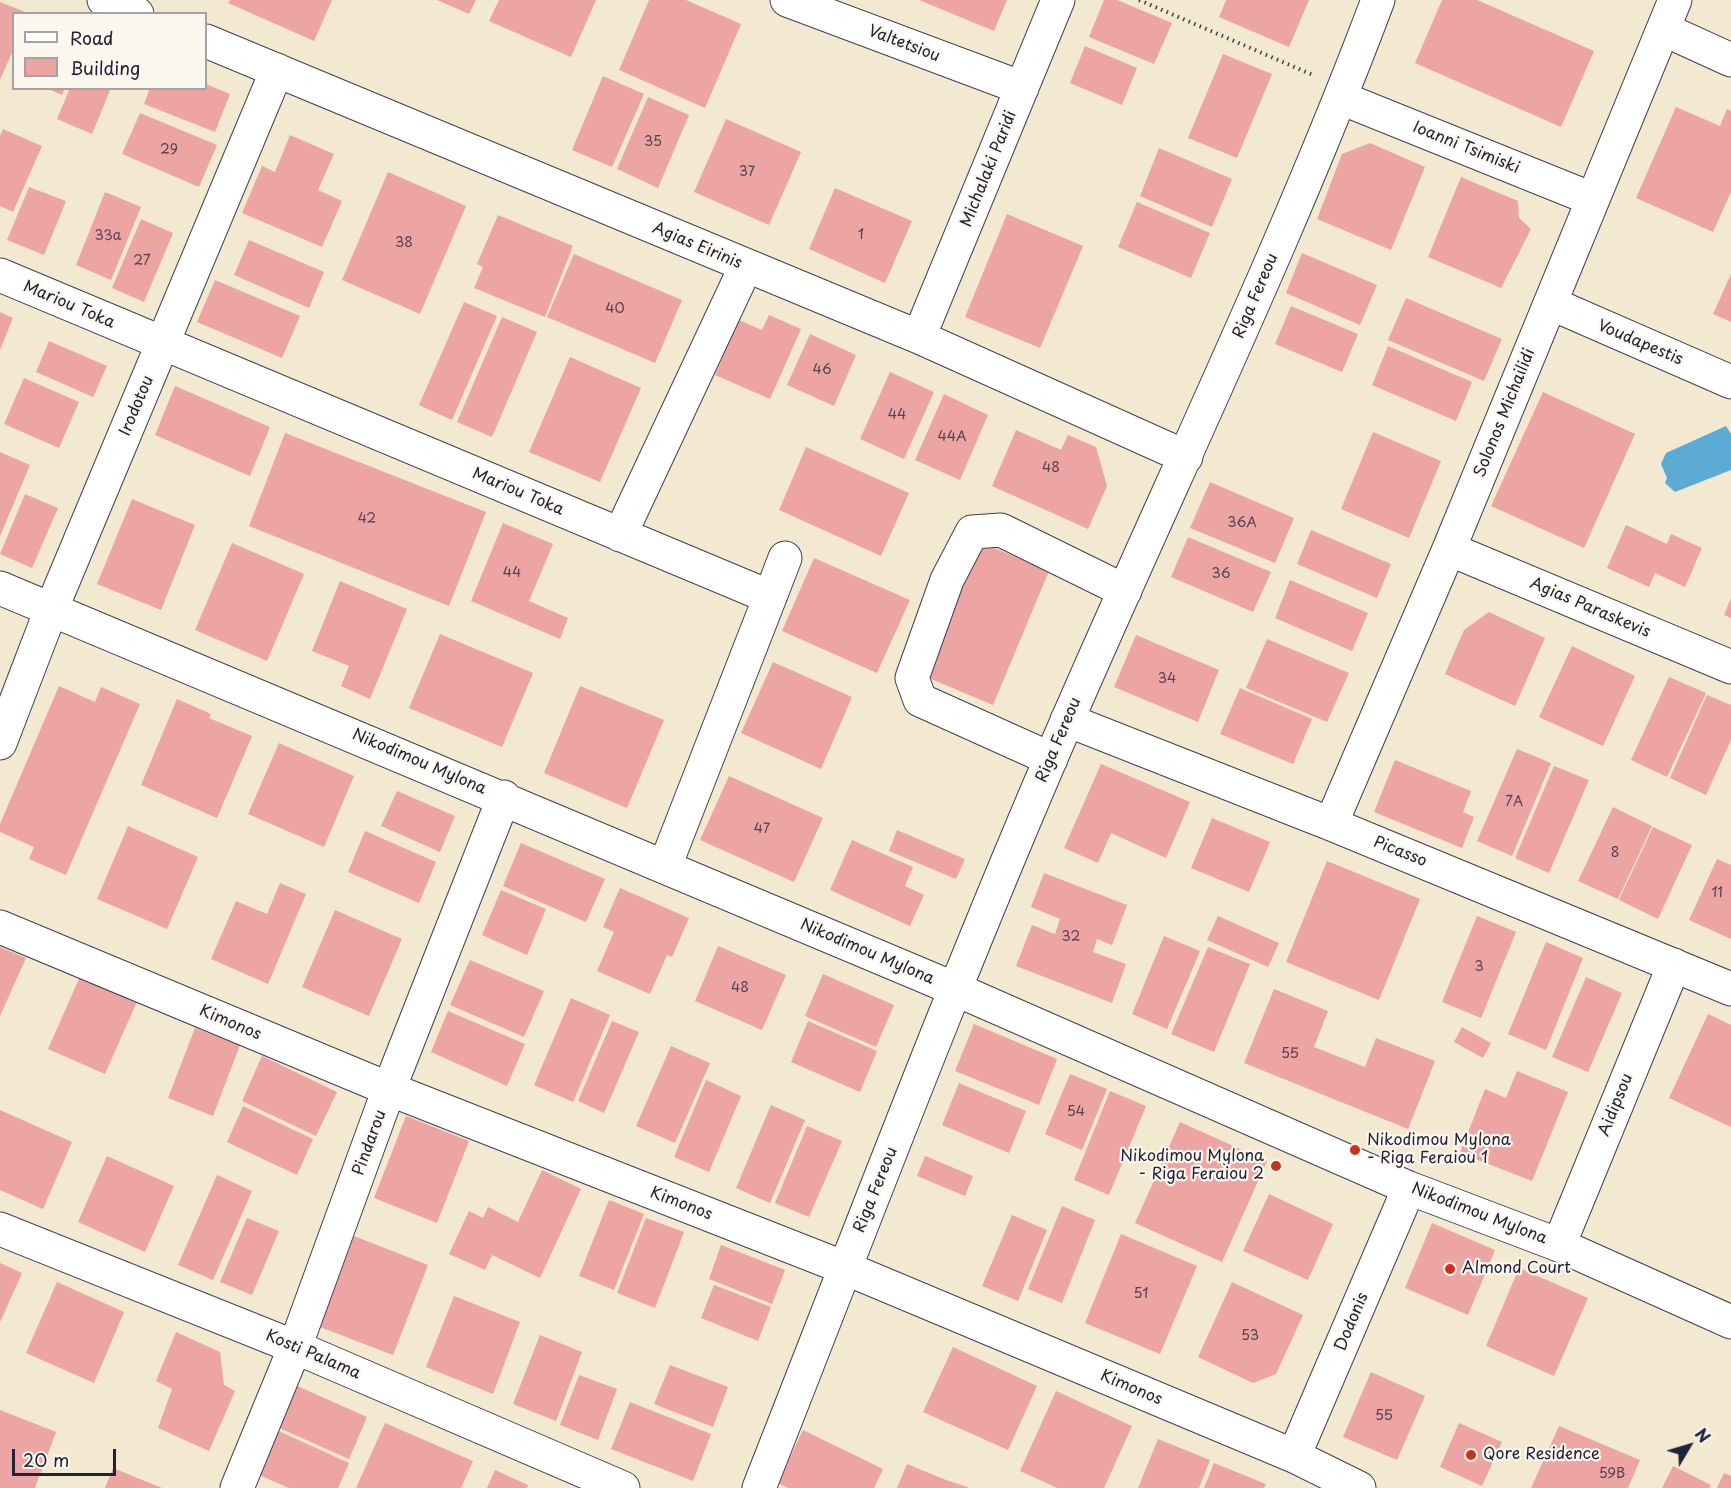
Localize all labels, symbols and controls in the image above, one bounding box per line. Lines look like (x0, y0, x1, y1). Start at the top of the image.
legend (12, 12, 207, 90)
street label: Valtetsiou (866, 22, 942, 66)
text: Road (70, 24, 114, 51)
text: Building (70, 54, 140, 81)
street label: Michalaki Paridi (957, 108, 1021, 230)
street label: Ioanni Tsimiski (1410, 118, 1522, 178)
house number: 35 (644, 134, 662, 150)
house number: 29 (160, 142, 178, 158)
house number: 37 (739, 164, 755, 180)
street label: Agias Eirinis (649, 219, 745, 273)
house number: 1 (858, 227, 864, 243)
house number: 33a (94, 228, 122, 244)
house number: 38 (395, 235, 413, 251)
street label: Riga Fereou (1229, 251, 1283, 341)
house number: 27 (133, 253, 151, 269)
street label: Mariou Toka (20, 277, 118, 333)
house number: 40 (605, 301, 625, 317)
street label: Voudapestis (1594, 316, 1686, 370)
street label: Solonos Michailidi (1470, 346, 1540, 480)
house number: 46 (812, 362, 832, 378)
street label: Irodotou (116, 373, 158, 439)
house number: 44 (888, 407, 906, 423)
house number: 44A (937, 429, 967, 445)
house number: 48 (1042, 460, 1060, 476)
street label: Mariou Toka (469, 464, 567, 520)
house number: 42 (358, 511, 376, 527)
house number: 36A (1227, 515, 1257, 531)
house number: 44 (503, 565, 521, 581)
house number: 36 (1211, 566, 1231, 582)
street label: Agias Paraskevis (1527, 574, 1653, 642)
house number: 34 (1158, 671, 1176, 687)
street label: Riga Fereou (1032, 695, 1086, 785)
street label: Nikodimou Mylona (349, 725, 489, 799)
house number: 7A (1505, 794, 1523, 810)
house number: 47 (754, 821, 770, 837)
street label: Picasso (1371, 833, 1429, 871)
house number: 8 (1611, 845, 1619, 861)
house number: 11 (1711, 885, 1723, 901)
street label: Nikodimou Mylona (797, 915, 937, 989)
house number: 32 (1062, 929, 1080, 945)
house number: 3 (1474, 959, 1484, 975)
house number: 48 (731, 980, 749, 996)
street label: Kimonos (196, 1001, 264, 1045)
house number: 55 (1281, 1046, 1299, 1062)
street label: Aidipsou (1595, 1071, 1637, 1139)
house number: 54 (1067, 1104, 1085, 1120)
street label: Pindarou (349, 1108, 391, 1178)
place label: Nikodimou Mylona - Riga Feraiou 1 (1367, 1131, 1511, 1169)
marker: Nikodimou Mylona - Riga Feraiou 1 (1348, 1143, 1362, 1157)
street label: Riga Fereou (850, 1144, 902, 1236)
place label: Nikodimou Mylona - Riga Feraiou 2 (1120, 1147, 1264, 1185)
marker: Nikodimou Mylona - Riga Feraiou 2 (1269, 1159, 1283, 1173)
street label: Nikodimou Mylona (1409, 1179, 1549, 1249)
street label: Kimonos (647, 1183, 715, 1225)
place label: Almond Court (1462, 1259, 1571, 1279)
marker: Almond Court (1443, 1262, 1457, 1276)
house number: 51 (1134, 1286, 1148, 1302)
street label: Dodonis (1331, 1290, 1373, 1354)
street label: Kosti Palama (263, 1326, 363, 1384)
house number: 53 (1241, 1328, 1259, 1344)
street label: Kimonos (1097, 1366, 1165, 1410)
house number: 55 (1375, 1408, 1393, 1424)
north arrow (1659, 1416, 1719, 1476)
text: N (1690, 1423, 1717, 1447)
scale bar (15, 1437, 118, 1475)
place label: Qore Residence (1483, 1445, 1600, 1465)
text: 20 m (23, 1446, 69, 1473)
marker: Qore Residence (1464, 1448, 1478, 1462)
house number: 59B (1599, 1466, 1625, 1482)

